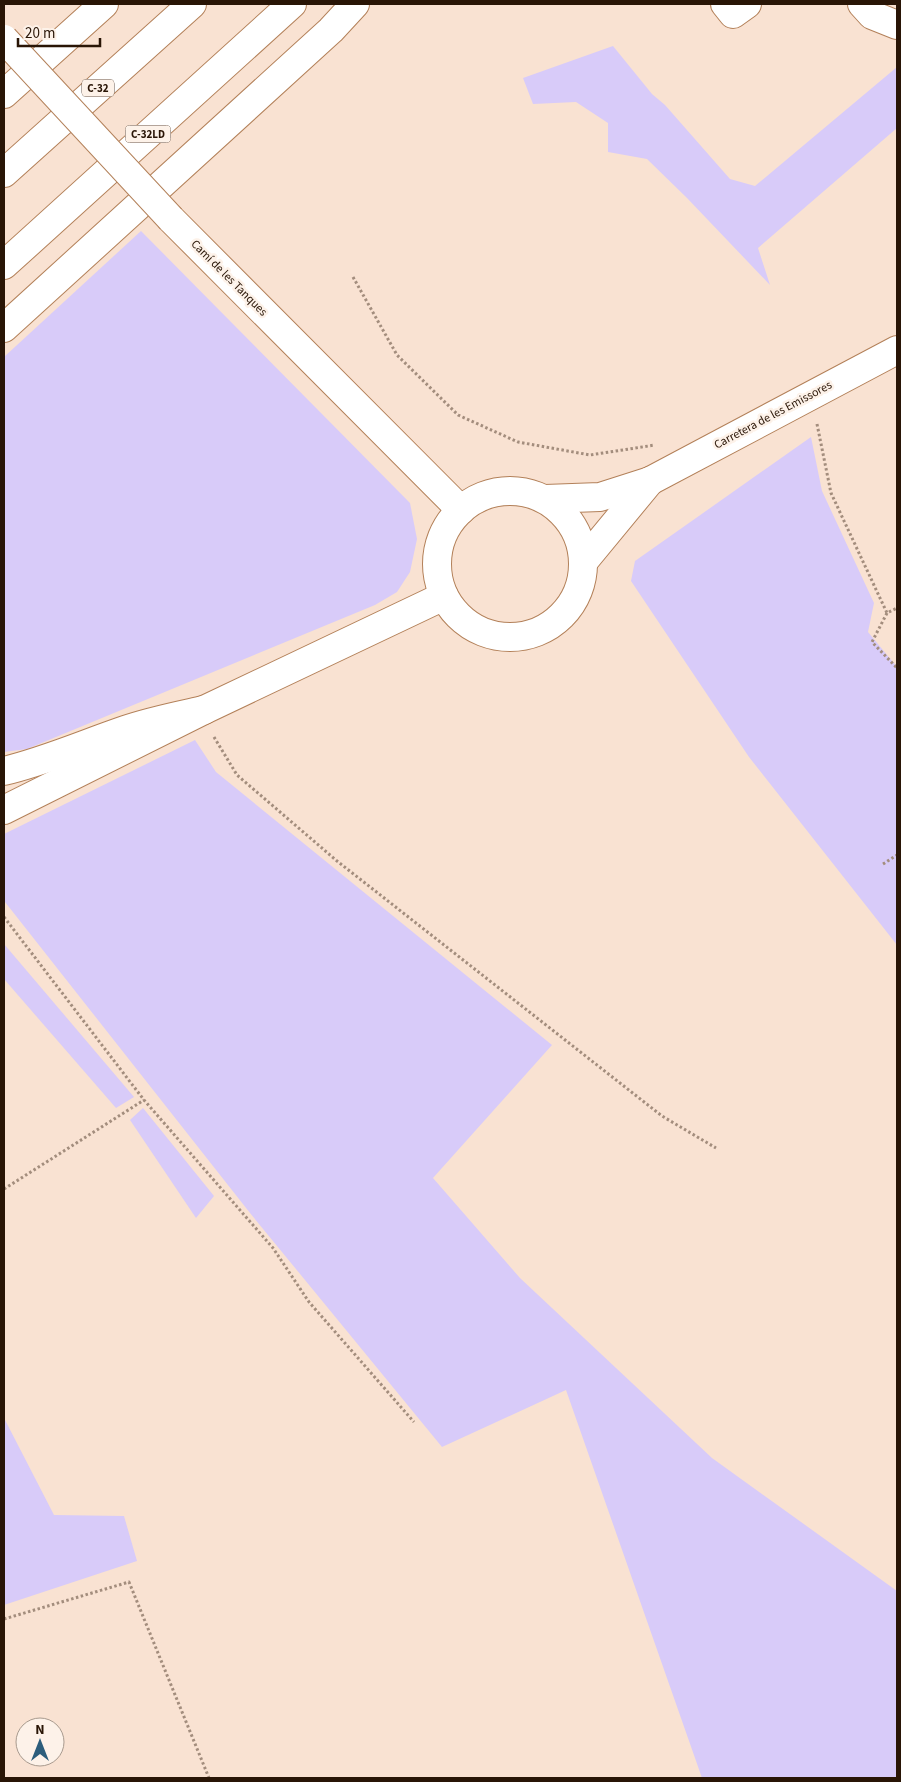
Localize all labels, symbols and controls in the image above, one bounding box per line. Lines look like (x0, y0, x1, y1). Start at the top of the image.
scale bar (18, 15, 100, 47)
text: 20 m (25, 23, 55, 44)
road number: C-32 (82, 80, 114, 96)
road number: C-32LD (126, 126, 170, 142)
street label: Camí de les Tanques (187, 236, 271, 320)
street label: Carretera de les Emissores (711, 377, 835, 453)
north arrow (15, 1717, 65, 1767)
text: N (35, 1720, 45, 1740)

